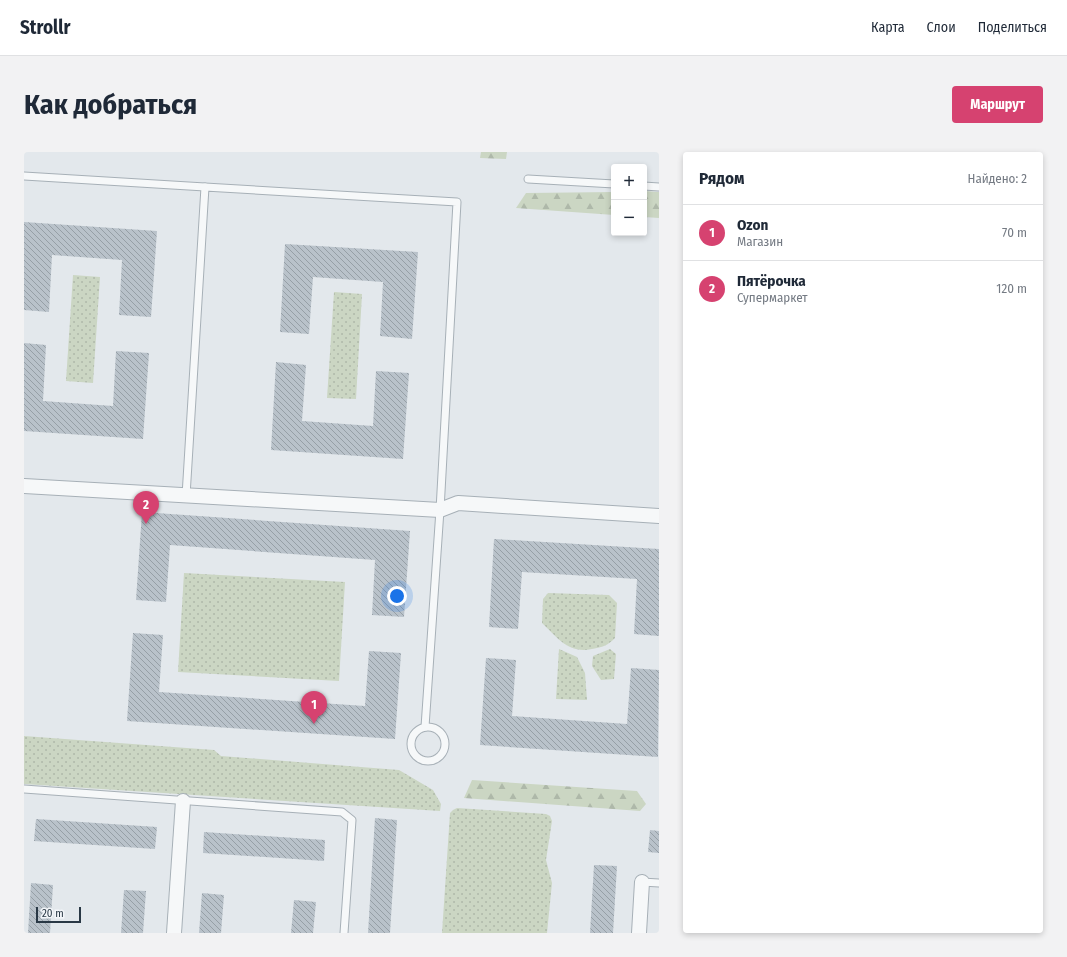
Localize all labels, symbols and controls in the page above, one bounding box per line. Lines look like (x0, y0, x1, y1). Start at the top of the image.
text: Strollr (20, 16, 70, 39)
text: Карта (871, 19, 905, 36)
text: Слои (927, 19, 956, 36)
text: Поделиться (978, 19, 1047, 36)
button: Маршрут (952, 86, 1043, 123)
text: Как добраться (24, 88, 197, 121)
map controls (611, 164, 647, 236)
button: + (611, 164, 647, 200)
text: Рядом (699, 168, 744, 189)
text: Найдено: 2 (968, 171, 1027, 186)
button: − (611, 200, 647, 236)
text: Ozon (737, 216, 768, 234)
text: 1 (709, 225, 715, 240)
text: 70 m (1002, 225, 1027, 240)
text: Магазин (737, 234, 783, 249)
text: Пятёрочка (737, 272, 806, 290)
text: 2 (709, 281, 715, 296)
text: 120 m (996, 281, 1027, 296)
text: Супермаркет (737, 290, 808, 305)
pin: 2 (133, 491, 159, 524)
your location (387, 586, 407, 606)
pin: 1 (301, 691, 327, 724)
scale bar (36, 905, 81, 924)
text: 20 m (42, 907, 64, 920)

